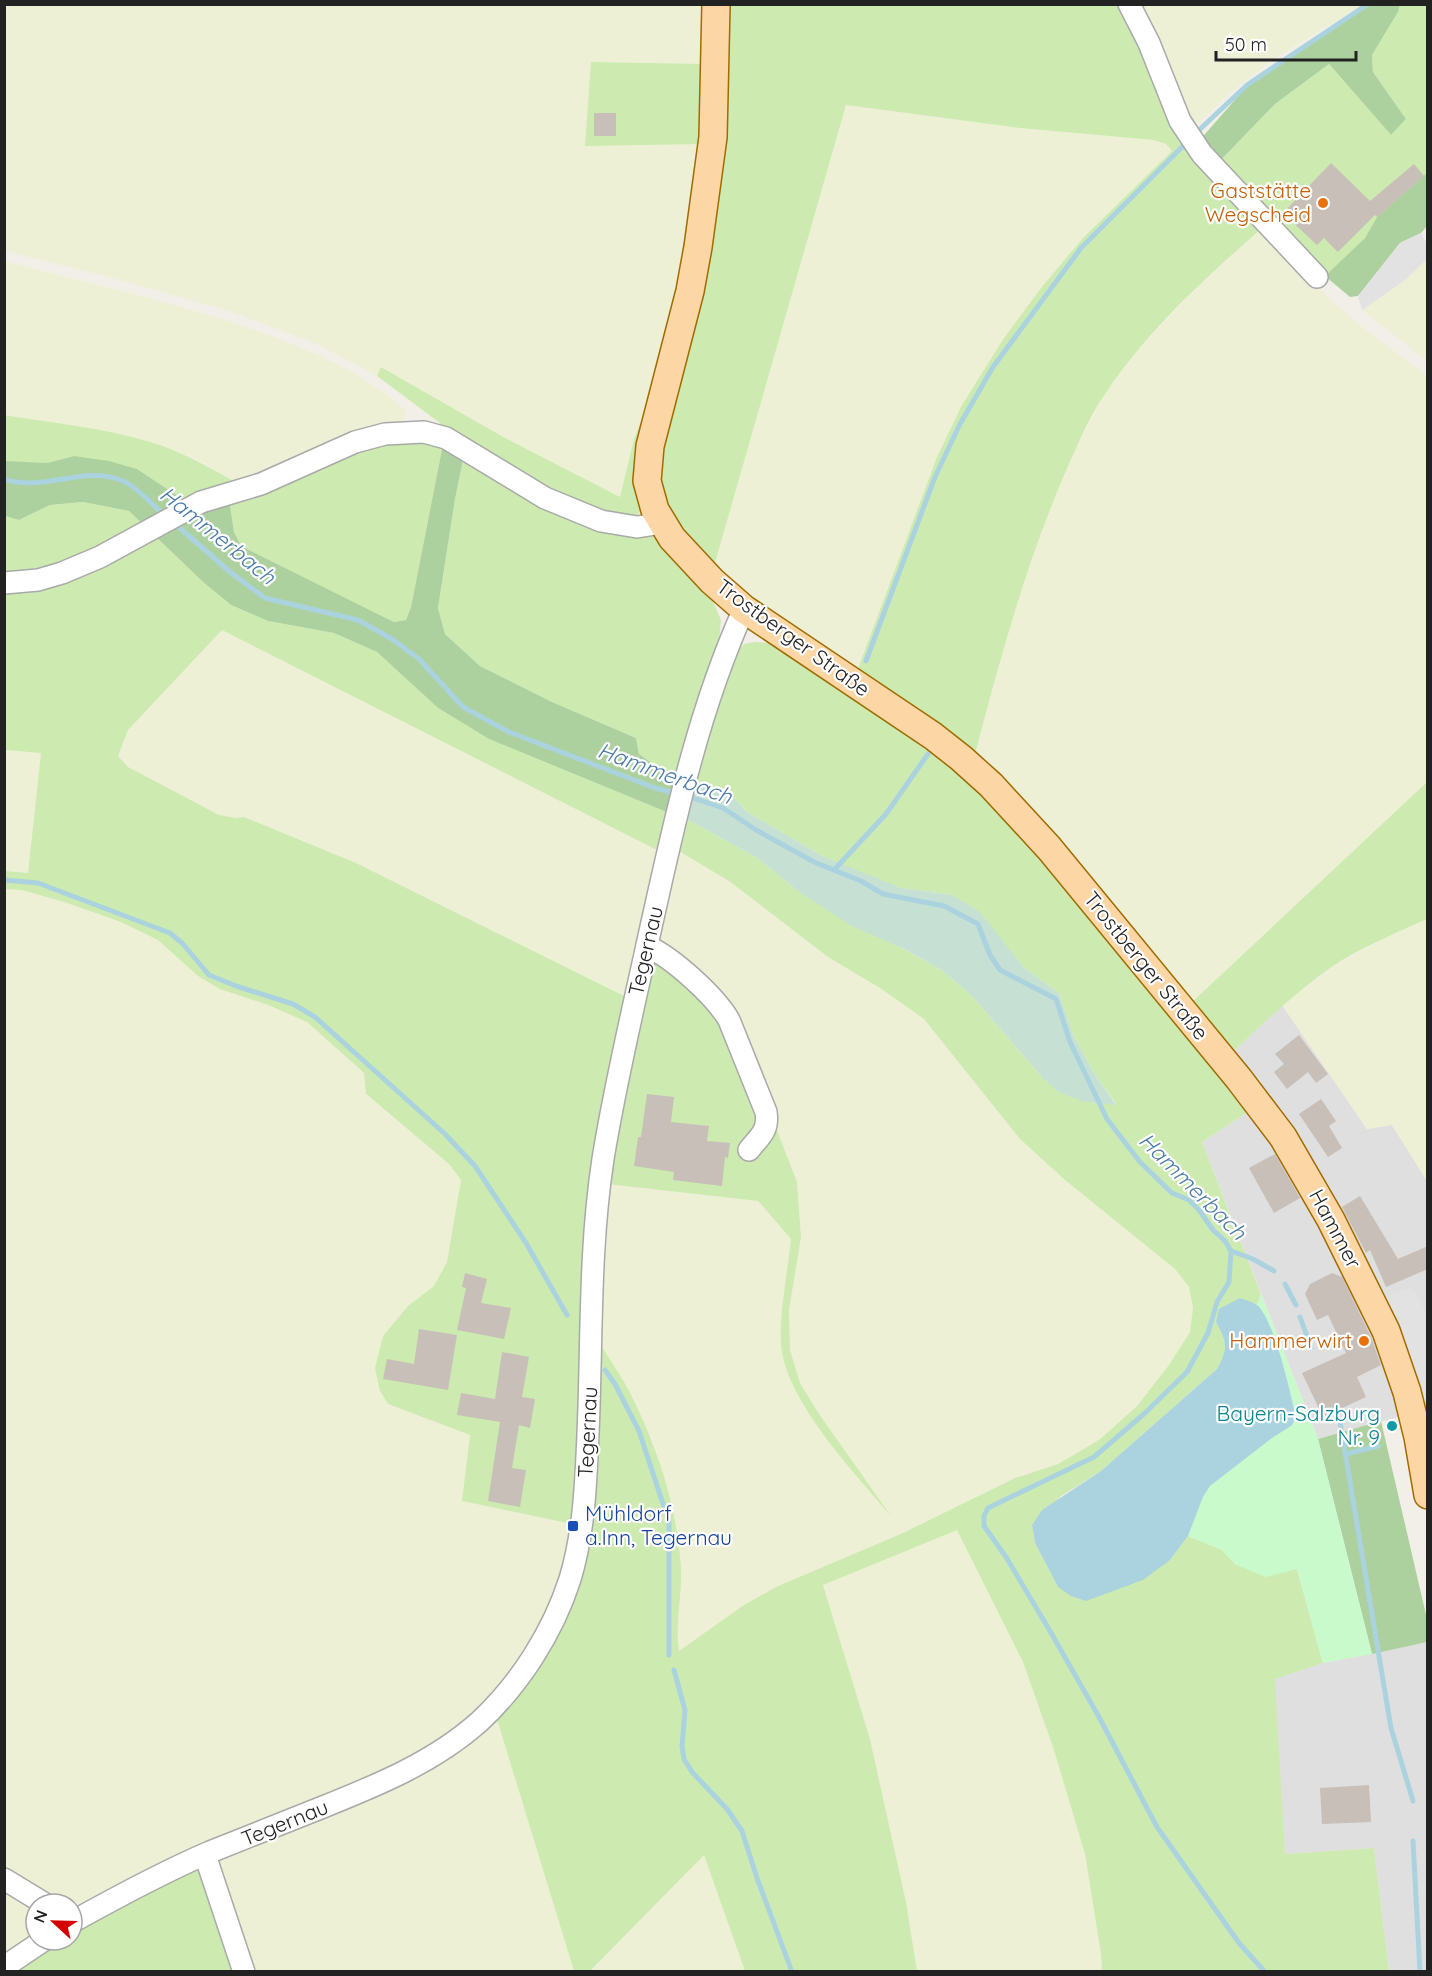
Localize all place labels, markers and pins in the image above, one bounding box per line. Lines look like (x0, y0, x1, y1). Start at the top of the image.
place label: Gaststätte Wegscheid (1205, 177, 1311, 227)
marker: Gaststätte Wegscheid (1316, 196, 1330, 210)
place label: Hammerwirt (1229, 1327, 1352, 1353)
marker: Hammerwirt (1357, 1334, 1371, 1348)
place label: Bayern-Salzburg Nr. 9 (1217, 1400, 1380, 1450)
marker: Bayern-Salzburg Nr. 9 (1385, 1419, 1399, 1433)
place label: Mühldorf a.Inn, Tegernau (585, 1500, 732, 1550)
marker: Mühldorf a.Inn, Tegernau (566, 1519, 580, 1533)

